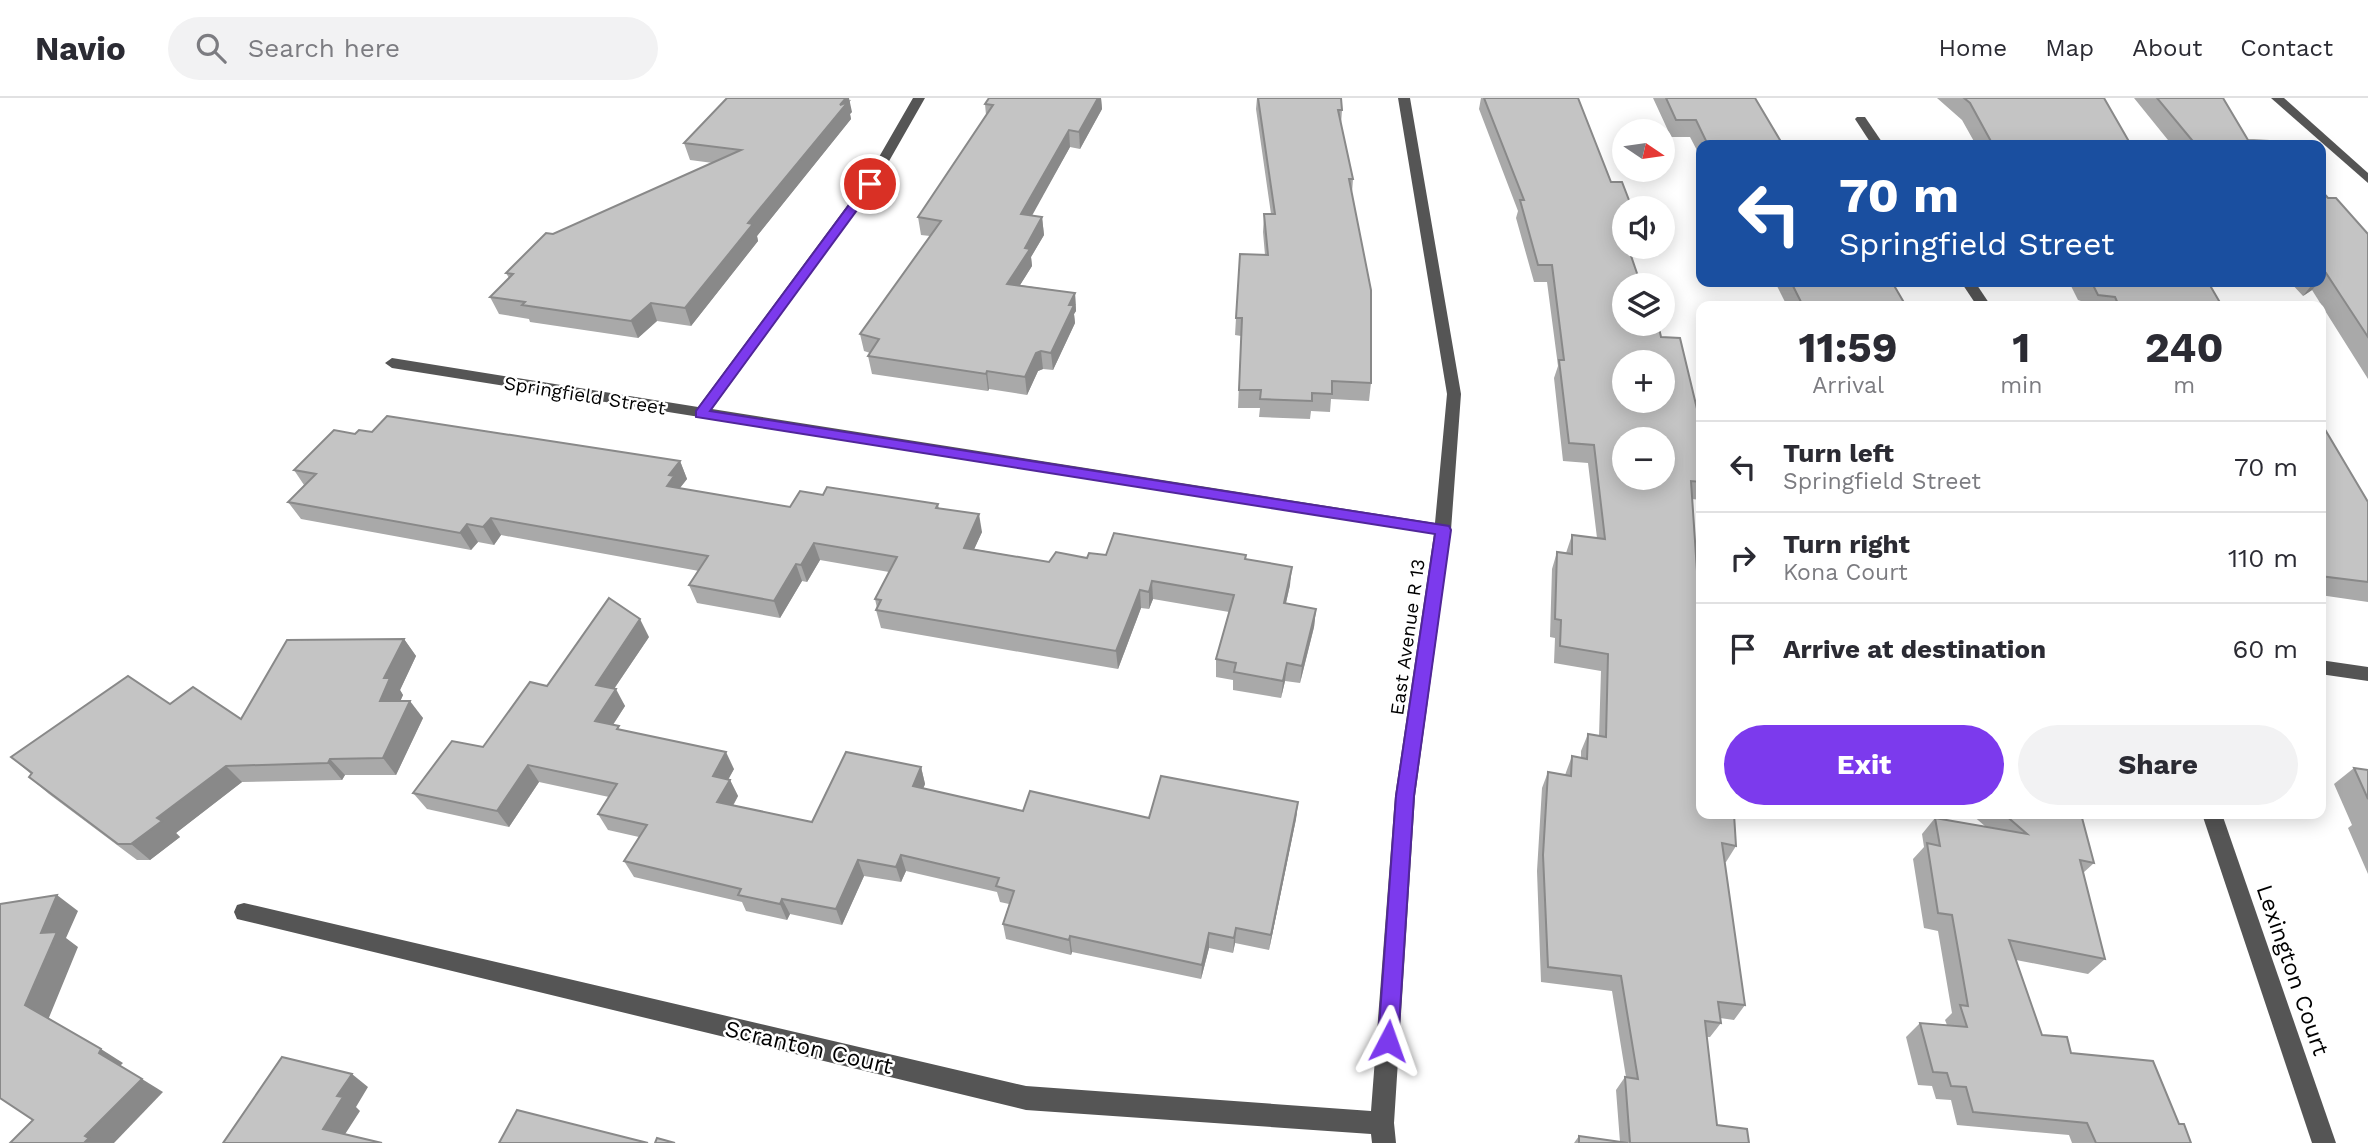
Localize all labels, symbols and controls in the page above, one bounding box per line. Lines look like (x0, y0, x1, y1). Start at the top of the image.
search box (168, 17, 658, 80)
text: Navio (35, 29, 126, 68)
icon: search (192, 29, 230, 67)
text: Search here (248, 33, 400, 63)
text: Home (1939, 34, 2007, 62)
text: Map (2045, 34, 2094, 62)
text: About (2132, 34, 2202, 62)
text: Contact (2240, 34, 2333, 62)
north arrow (1612, 119, 1675, 182)
map controls (1612, 119, 1675, 490)
pin (840, 154, 900, 214)
icon: arrive (851, 165, 889, 203)
text: 70 m (1839, 166, 1959, 224)
icon: left (1724, 168, 1815, 259)
button: sound (1612, 196, 1675, 259)
text: Springfield Street (1839, 225, 2114, 263)
button: layers (1612, 273, 1675, 336)
text: 11:59 (1798, 323, 1898, 372)
text: 1 (2012, 323, 2030, 372)
text: 240 (2145, 323, 2224, 372)
button: + (1612, 350, 1675, 413)
street label: Springfield Street (502, 371, 668, 420)
text: Arrival (1812, 372, 1884, 399)
text: min (2000, 372, 2042, 399)
text: m (2173, 372, 2195, 399)
button: − (1612, 427, 1675, 490)
text: Turn left (1783, 438, 1894, 468)
icon: left (1724, 448, 1762, 486)
text: 70 m (2234, 452, 2298, 482)
text: Springfield Street (1783, 468, 1981, 495)
text: Turn right (1783, 529, 1910, 559)
icon: right (1724, 539, 1762, 577)
text: 110 m (2228, 543, 2298, 573)
street label: East Avenue R 13 (1385, 557, 1430, 717)
text: Kona Court (1783, 559, 1908, 586)
icon: arrive (1724, 630, 1762, 668)
text: Arrive at destination (1783, 634, 2046, 664)
text: 60 m (2232, 634, 2298, 664)
button: Exit (1724, 725, 2004, 805)
button: Share (2018, 725, 2298, 805)
street label: Lexington Court (2251, 881, 2334, 1059)
position arrow (1351, 1004, 1425, 1078)
street label: Scranton Court (722, 1015, 896, 1080)

